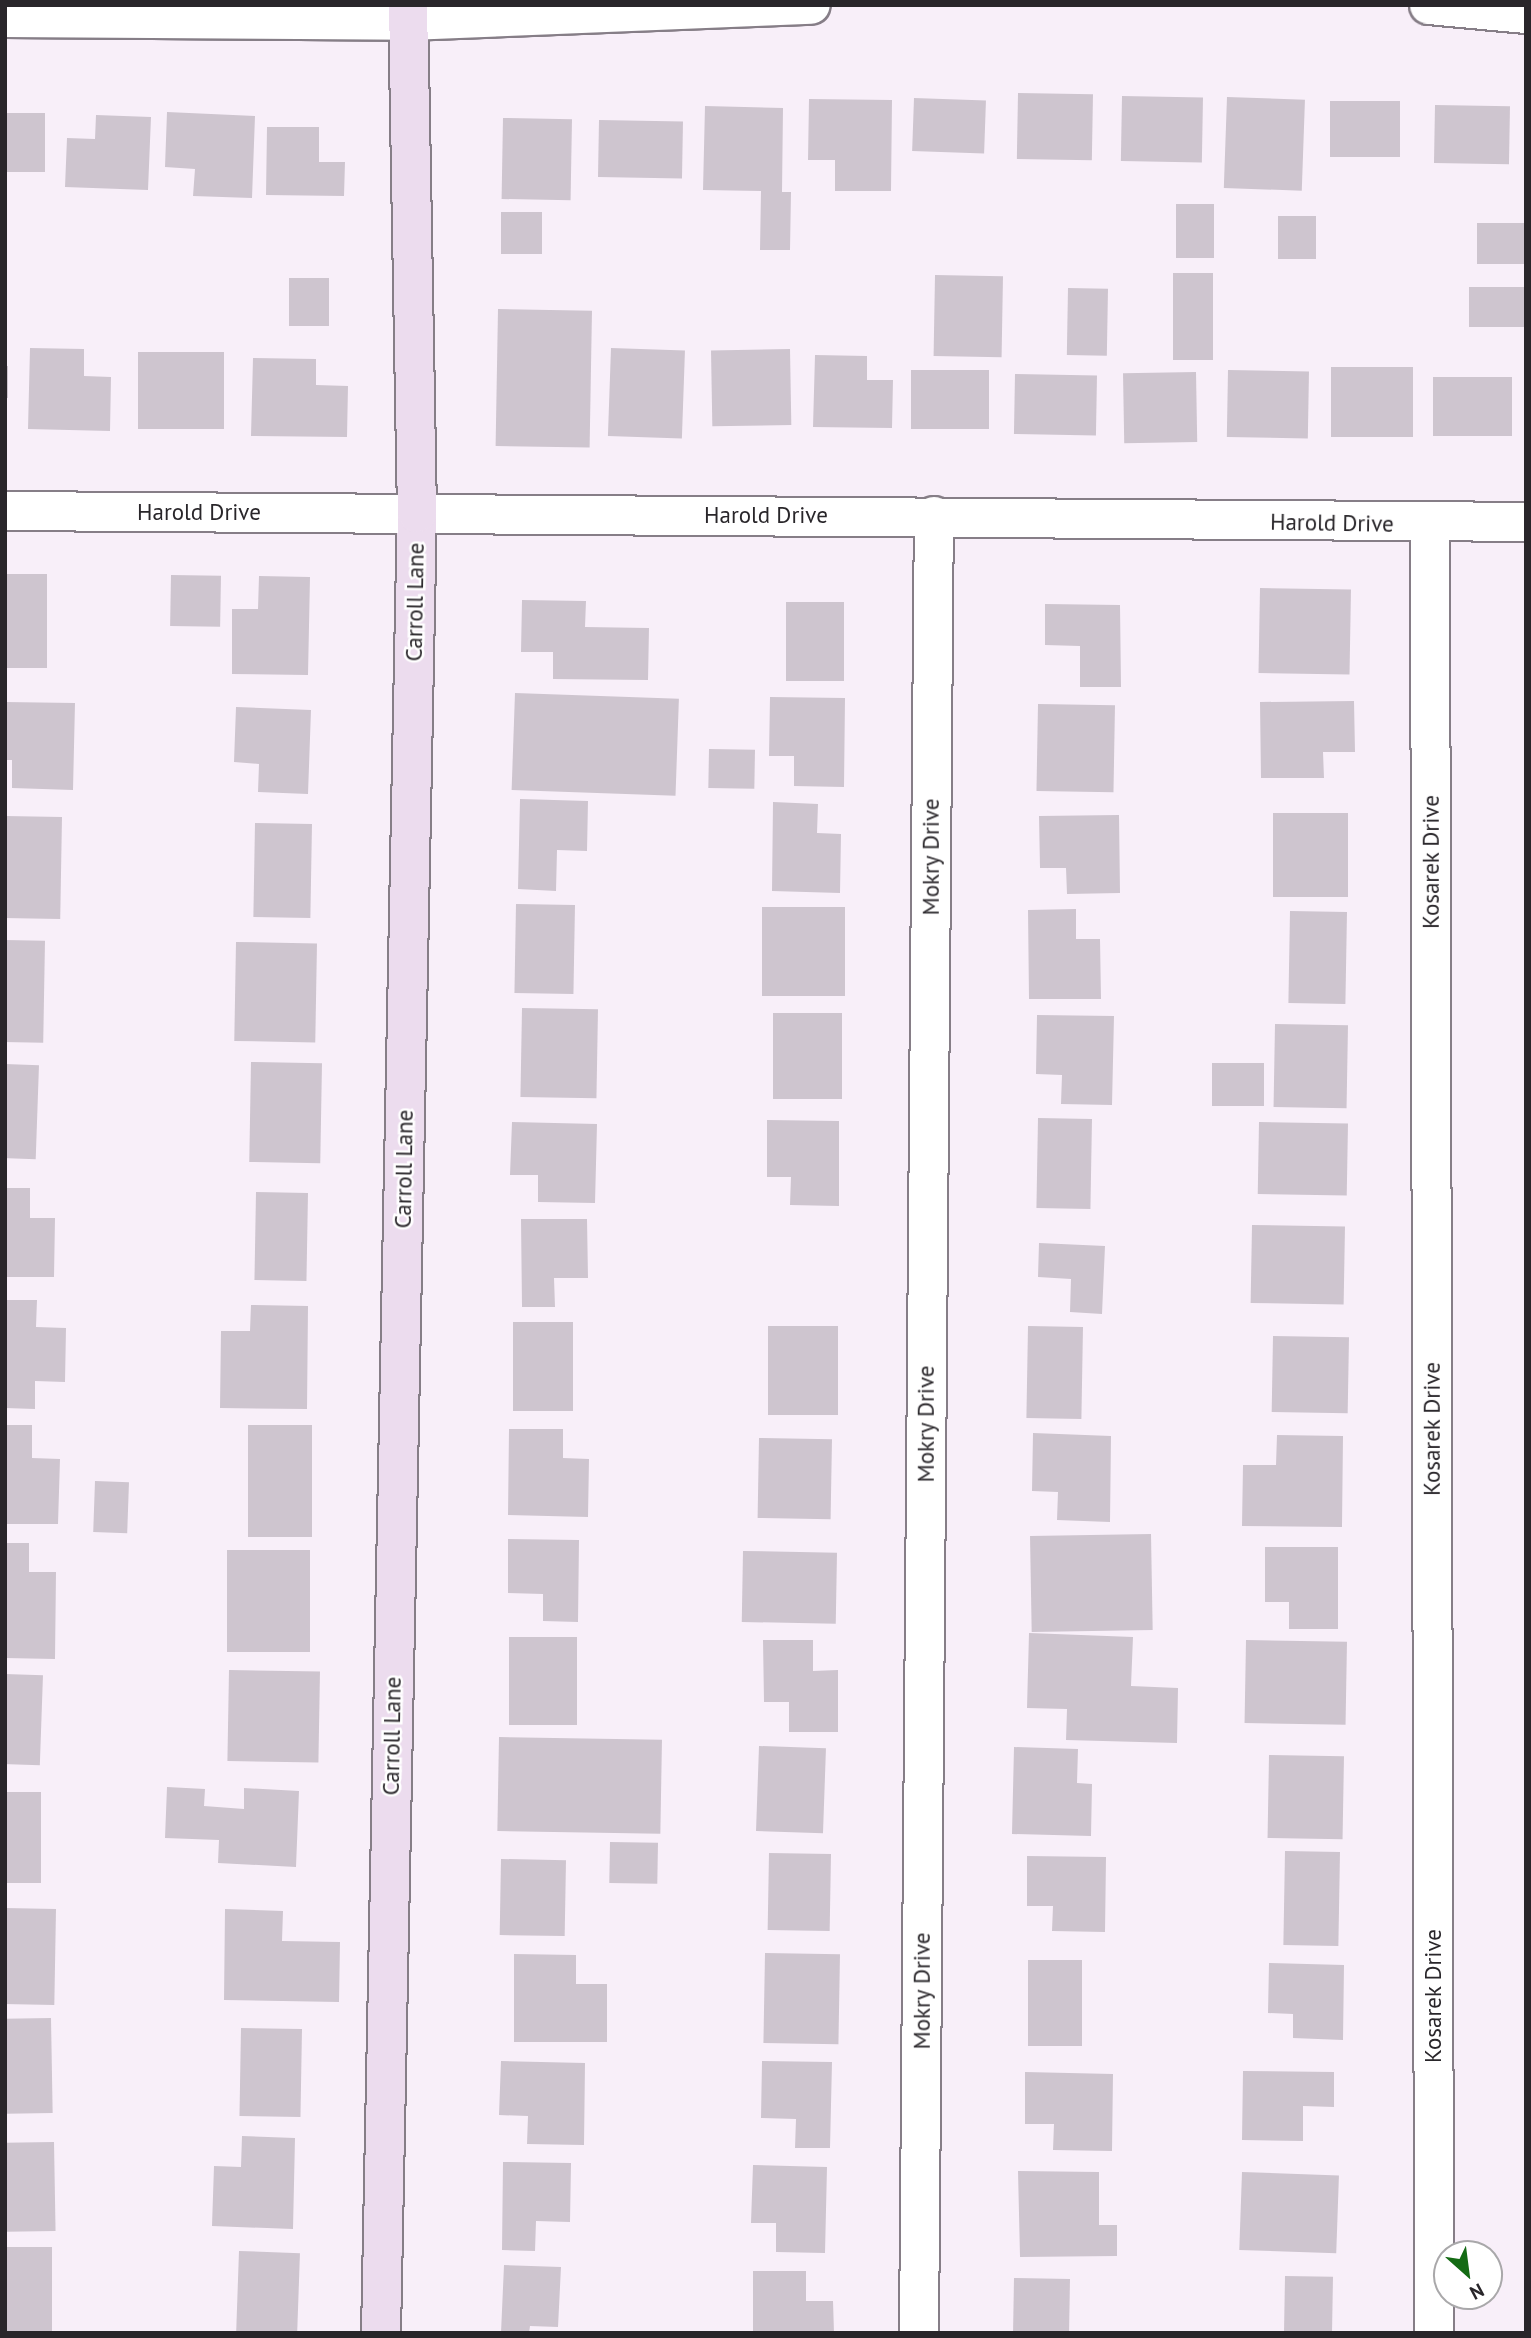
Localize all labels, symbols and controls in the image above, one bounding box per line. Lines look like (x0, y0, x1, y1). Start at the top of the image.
street label: Harold Drive (137, 498, 261, 526)
street label: Harold Drive (704, 501, 828, 529)
street label: Harold Drive (1270, 508, 1394, 538)
street label: Carroll Lane (400, 542, 430, 662)
street label: Kosarek Drive (1417, 795, 1445, 929)
street label: Mokry Drive (917, 798, 945, 916)
street label: Carroll Lane (389, 1109, 419, 1229)
street label: Kosarek Drive (1418, 1362, 1446, 1496)
street label: Mokry Drive (912, 1365, 940, 1483)
street label: Carroll Lane (377, 1676, 407, 1796)
street label: Kosarek Drive (1419, 1929, 1447, 2063)
street label: Mokry Drive (908, 1932, 936, 2050)
north arrow (1433, 2240, 1503, 2310)
text: N (1466, 2278, 1488, 2305)

